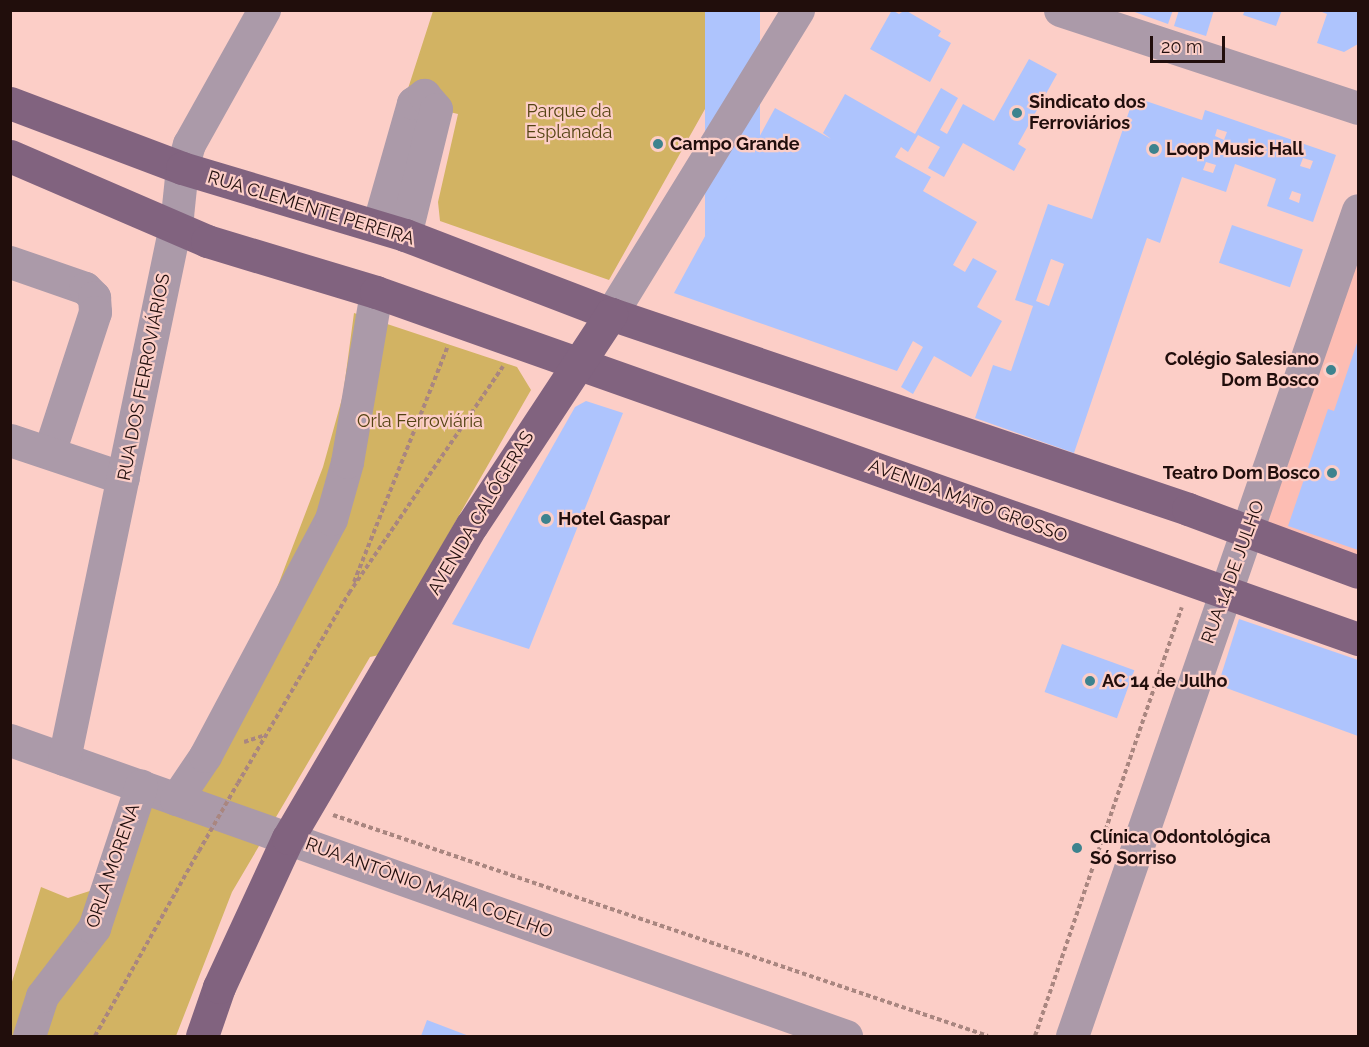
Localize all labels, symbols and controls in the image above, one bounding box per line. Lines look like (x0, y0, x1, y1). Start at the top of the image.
scale bar (1153, 24, 1228, 62)
text: 20 m (1161, 36, 1203, 57)
place label: Sindicato dos Ferroviários (1029, 92, 1146, 134)
park label: Parque da Esplanada (526, 101, 612, 144)
marker: Sindicato dos Ferroviários (1010, 106, 1024, 120)
place label: Campo Grande (670, 133, 800, 155)
marker: Campo Grande (651, 137, 665, 151)
place label: Loop Music Hall (1166, 138, 1304, 160)
marker: Loop Music Hall (1147, 142, 1161, 156)
street label: RUA CLEMENTE PEREIRA (205, 166, 417, 250)
street label: RUA DOS FERROVIÁRIOS (113, 271, 175, 483)
place label: Colégio Salesiano Dom Bosco (1165, 349, 1319, 392)
marker: Colégio Salesiano Dom Bosco (1324, 363, 1338, 377)
park label: Orla Ferroviária (357, 410, 483, 432)
street label: AVENIDA CALÓGERAS (423, 427, 539, 599)
street label: AVENIDA MATO GROSSO (865, 455, 1071, 547)
place label: Teatro Dom Bosco (1163, 462, 1320, 484)
marker: Teatro Dom Bosco (1325, 466, 1339, 480)
street label: RUA 14 DE JULHO (1197, 497, 1269, 647)
place label: Hotel Gaspar (558, 508, 671, 530)
marker: Hotel Gaspar (539, 512, 553, 526)
place label: AC 14 de Julho (1102, 670, 1228, 692)
marker: AC 14 de Julho (1083, 674, 1097, 688)
street label: ORLA MORENA (82, 801, 144, 931)
place label: Clínica Odontológica Só Sorriso (1090, 827, 1271, 870)
street label: RUA ANTÔNIO MARIA COELHO (302, 833, 556, 943)
marker: Clínica Odontológica Só Sorriso (1068, 839, 1086, 857)

